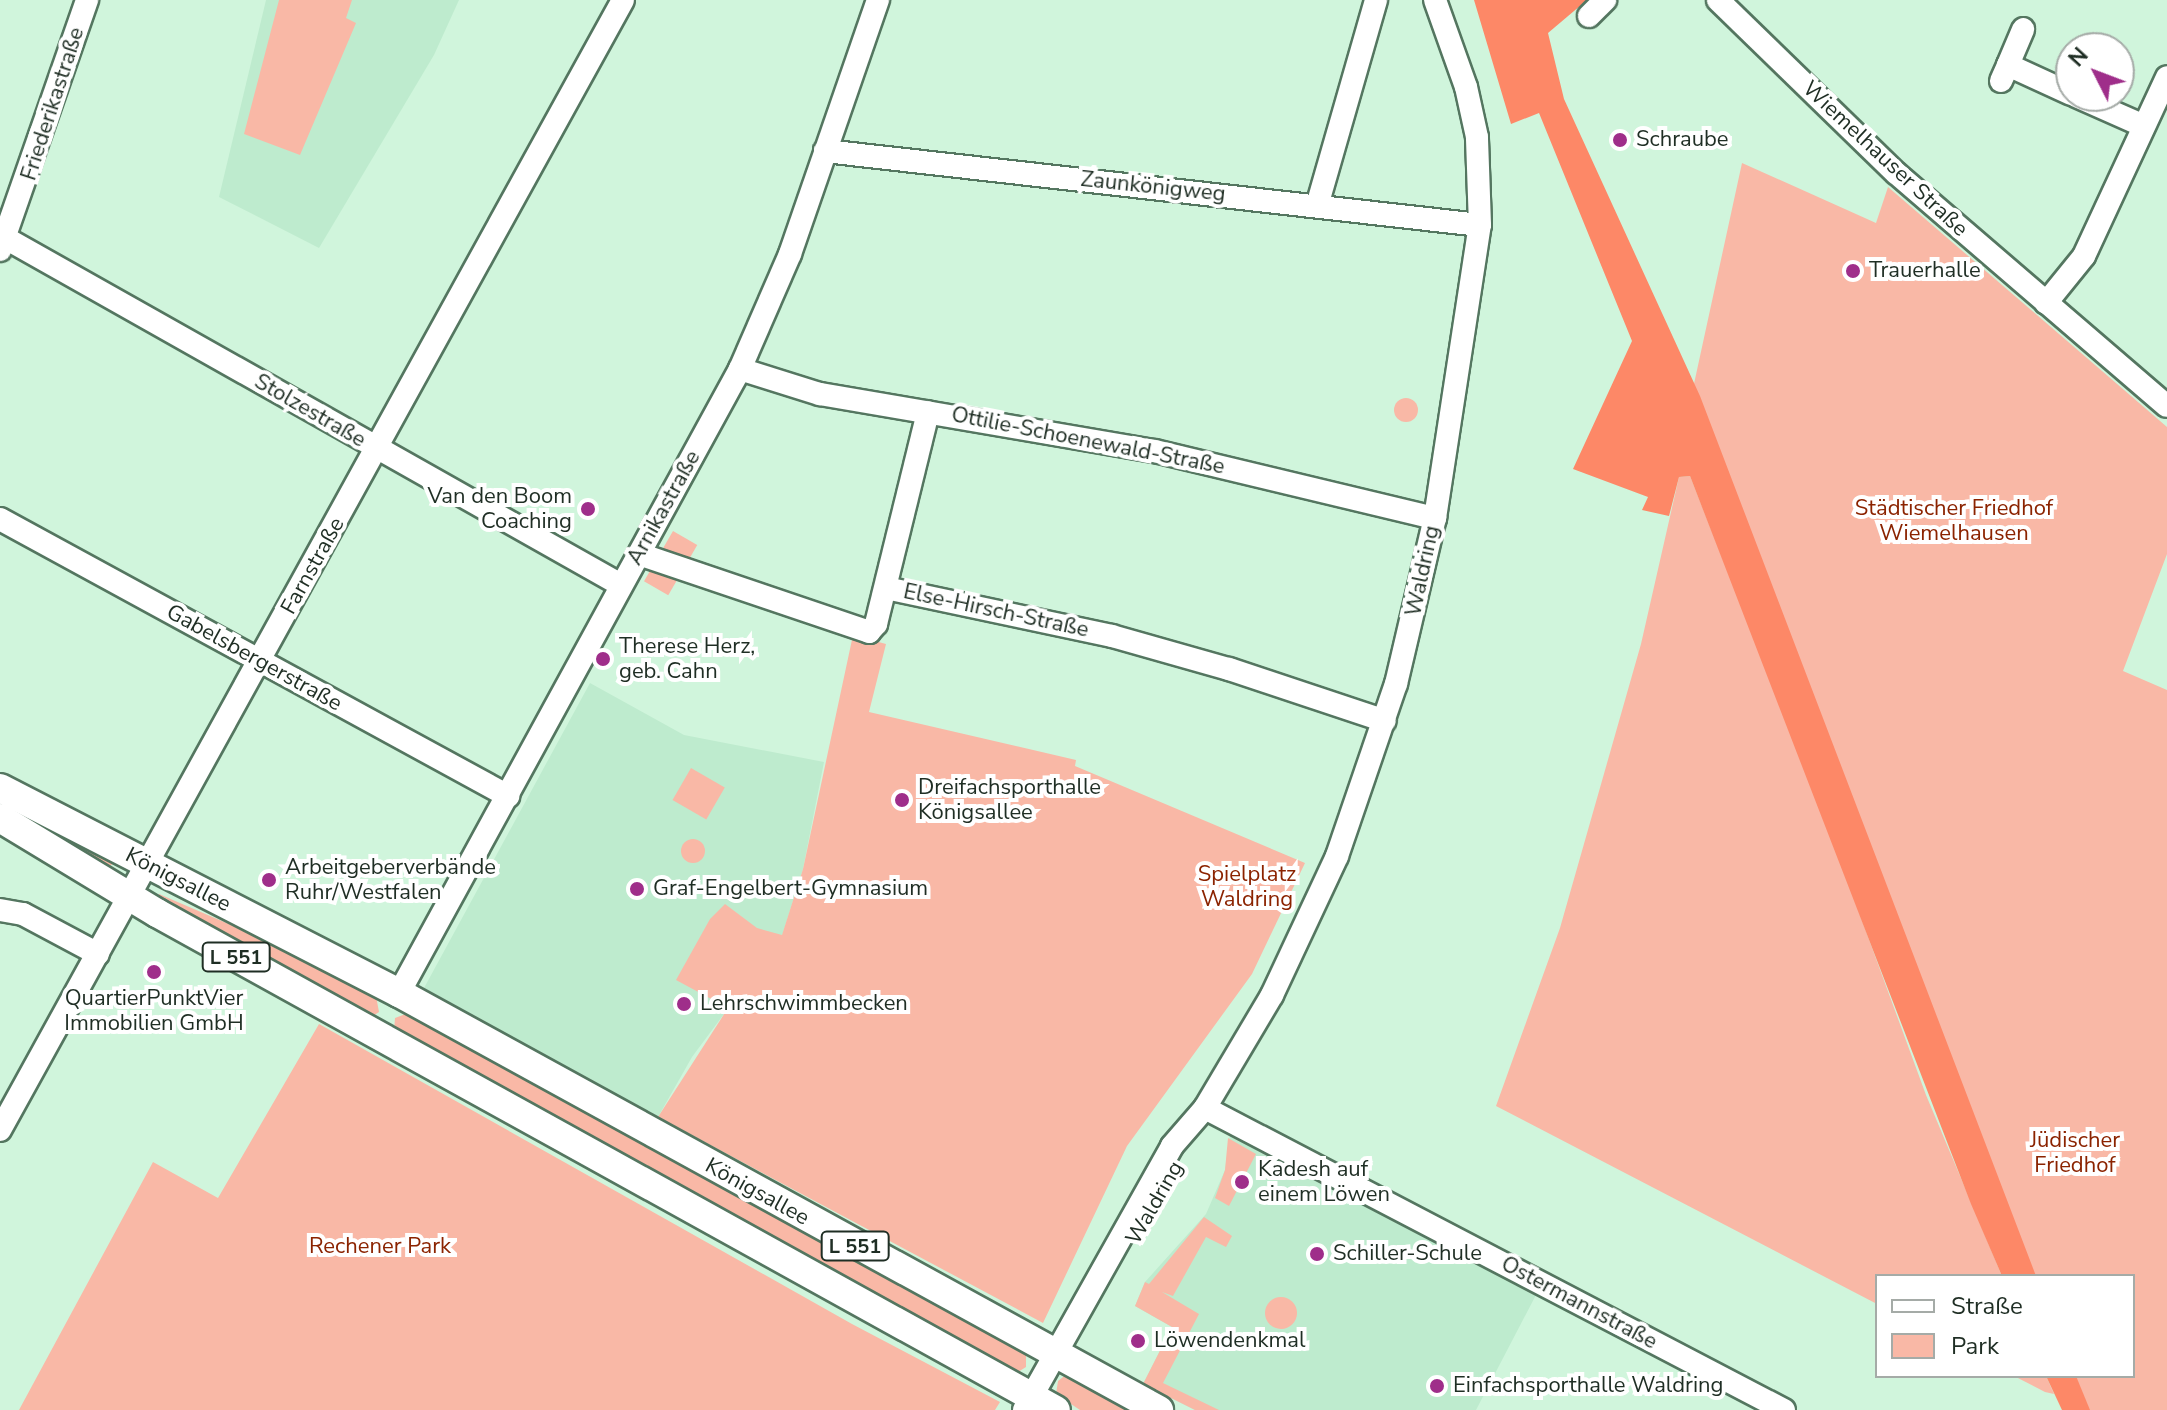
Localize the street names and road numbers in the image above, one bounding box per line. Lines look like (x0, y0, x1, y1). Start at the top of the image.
street label: Friederikastraße (16, 24, 90, 184)
street label: Wiemelhauser Straße (1797, 76, 1973, 242)
street label: Zaunkönigweg (1079, 166, 1227, 208)
street label: Stolzestraße (250, 368, 370, 454)
street label: Ottilie-Schoenewald-Straße (949, 402, 1227, 480)
street label: Arnikastraße (622, 446, 706, 570)
street label: Farnstraße (276, 513, 350, 619)
street label: Waldring (1401, 523, 1445, 619)
street label: Else-Hirsch-Straße (901, 578, 1091, 644)
street label: Gabelsbergerstraße (162, 599, 346, 717)
street label: Königsallee (121, 842, 235, 918)
road number: L 551 (200, 941, 272, 973)
street label: Königsallee (700, 1153, 814, 1231)
street label: Waldring (1121, 1156, 1189, 1250)
road number: L 551 (819, 1230, 891, 1262)
street label: Ostermannstraße (1497, 1251, 1661, 1355)

